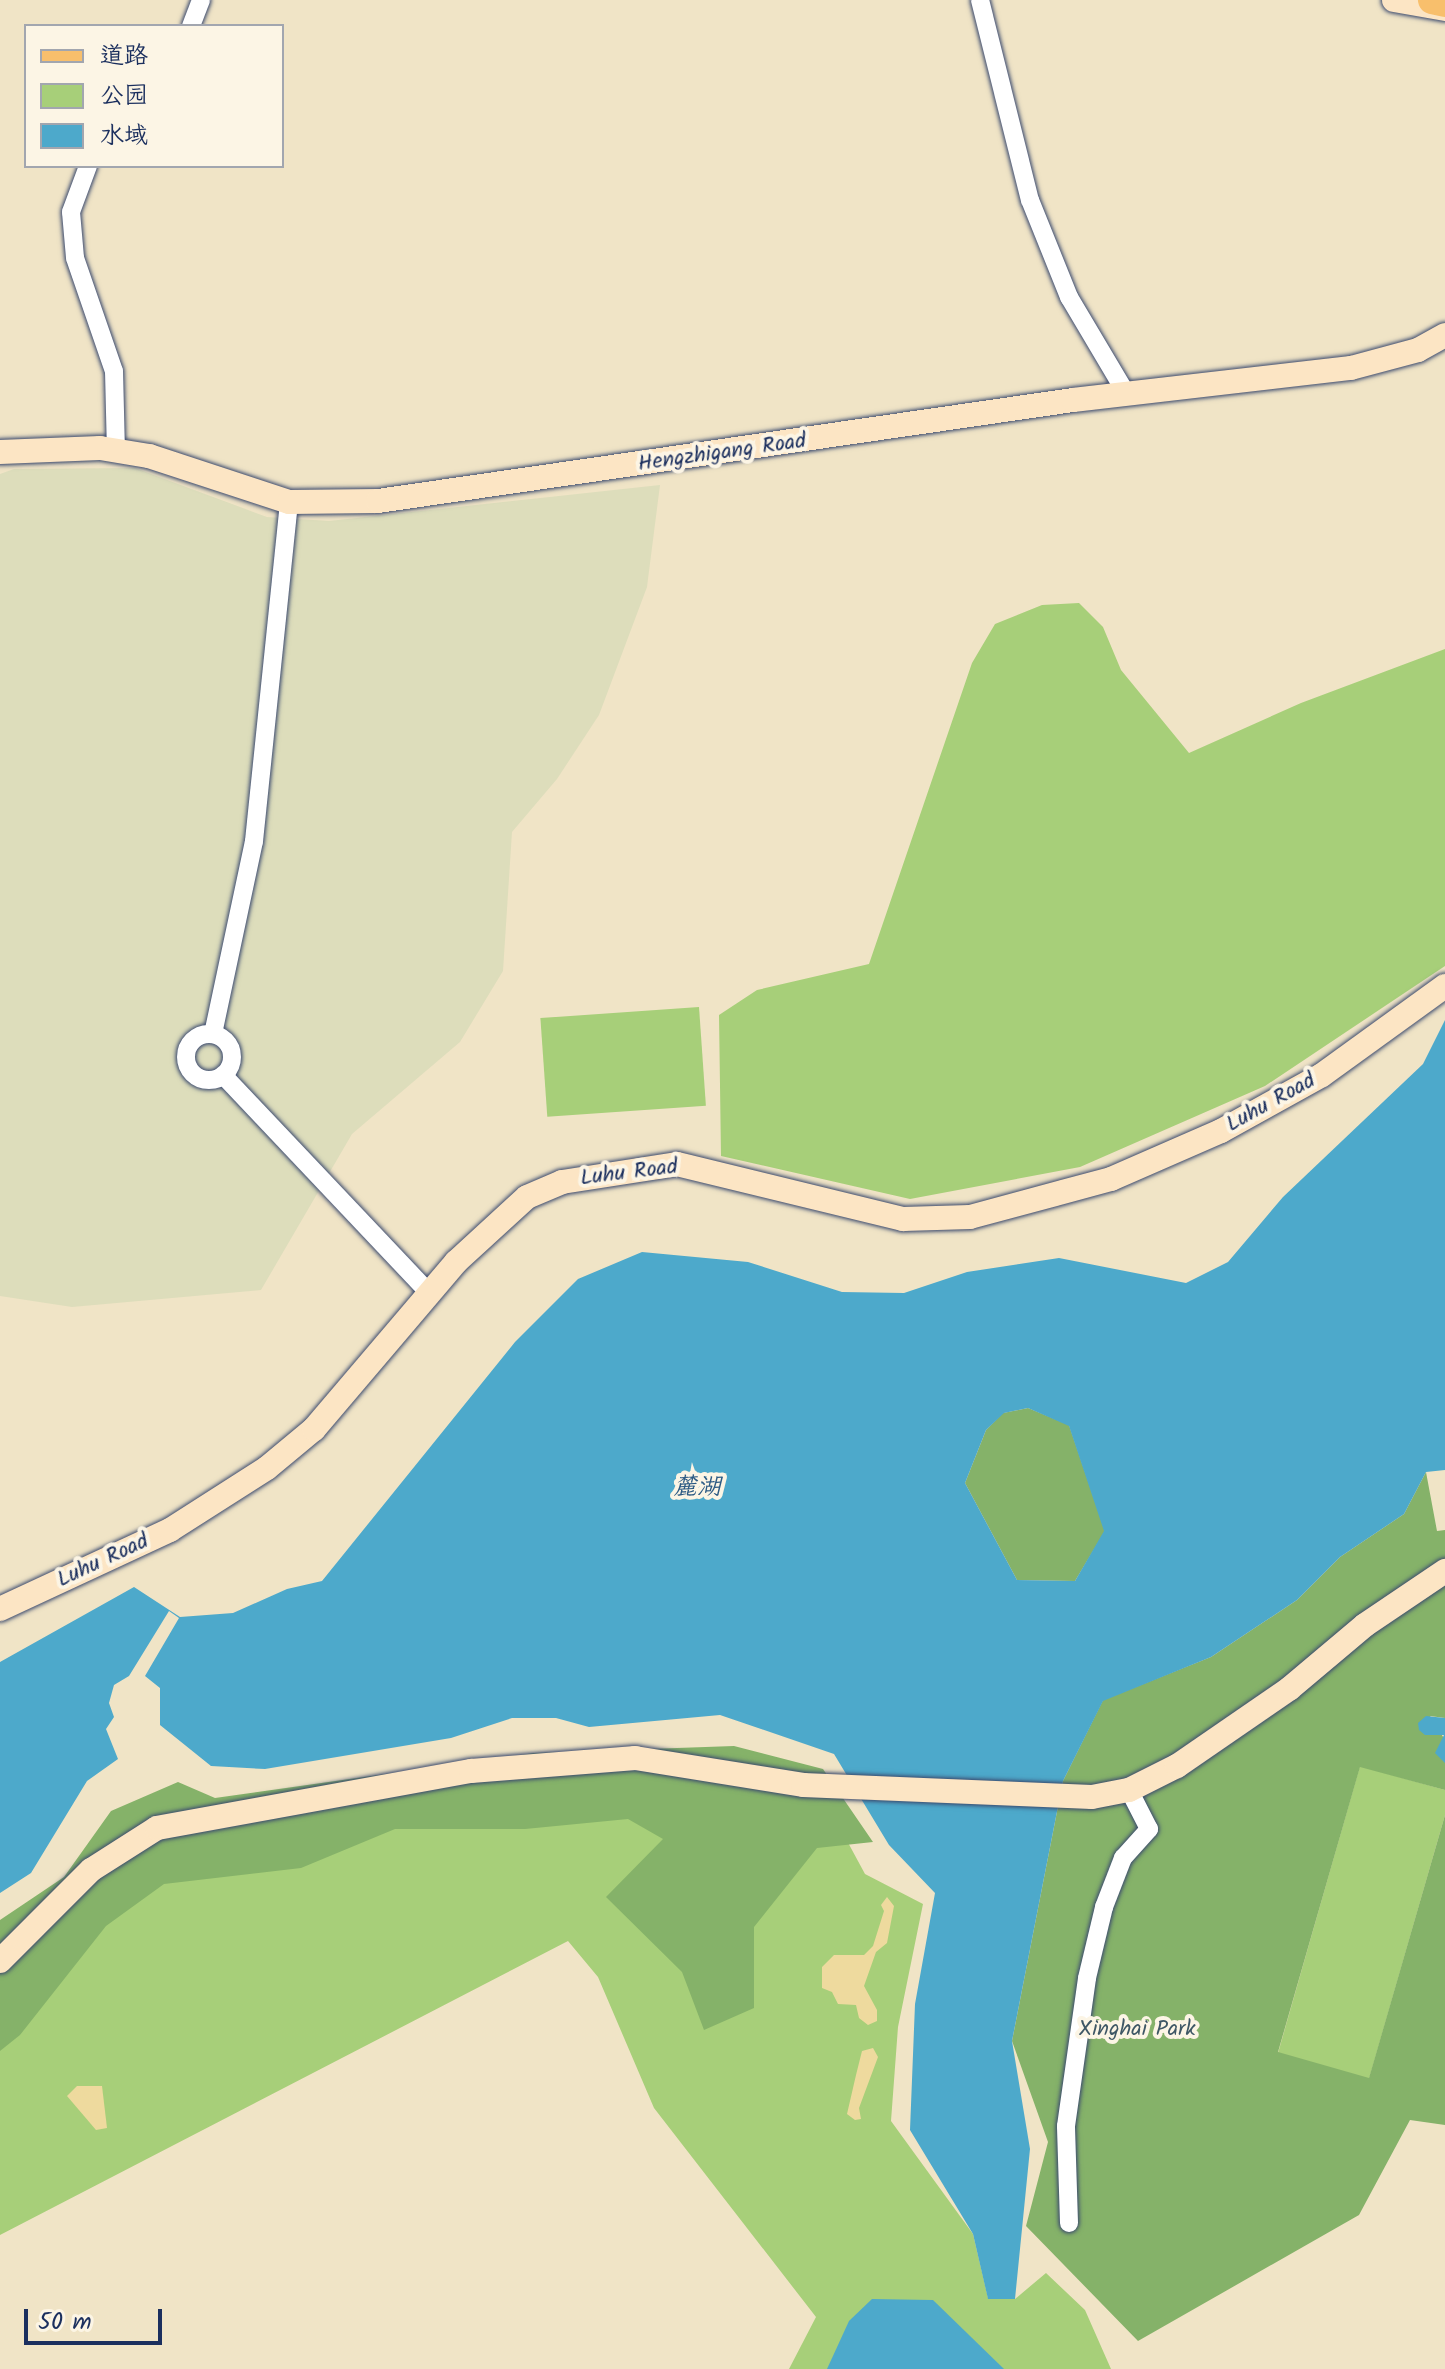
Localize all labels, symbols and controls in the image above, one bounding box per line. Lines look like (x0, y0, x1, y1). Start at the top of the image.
legend (24, 24, 284, 168)
text: 道路 (100, 37, 148, 76)
text: 公园 (100, 77, 148, 116)
text: 水域 (100, 117, 148, 156)
street label: Hengzhigang Road (636, 428, 808, 478)
street label: Luhu Road (1222, 1068, 1320, 1138)
street label: Luhu Road (579, 1154, 679, 1192)
water label: 麓湖 (673, 1474, 721, 1502)
street label: Luhu Road (53, 1528, 153, 1594)
park label: Xinghai Park (1078, 2017, 1196, 2043)
scale bar (28, 2293, 166, 2343)
text: 50 m (38, 2303, 92, 2342)

